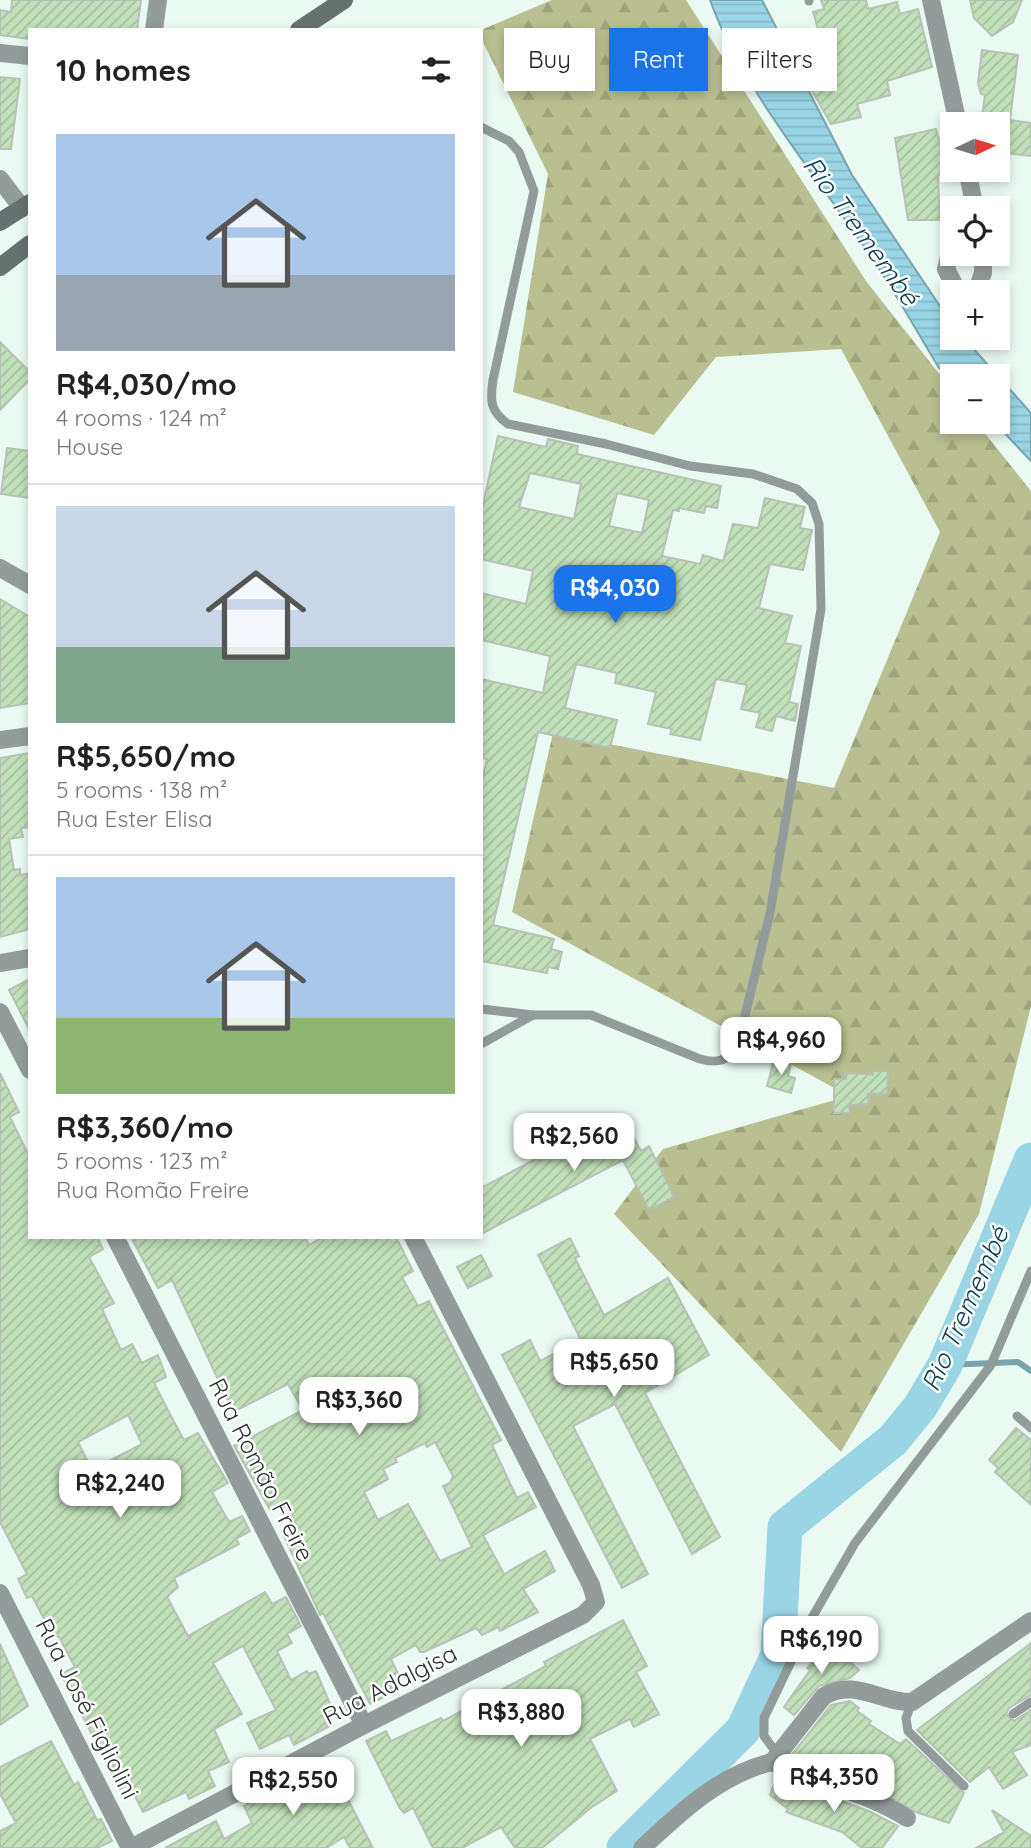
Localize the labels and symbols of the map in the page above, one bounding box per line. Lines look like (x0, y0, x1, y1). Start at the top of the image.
north arrow (940, 112, 1010, 182)
water label: Rio Tremembé (796, 150, 927, 313)
pin: R$4,030 (550, 566, 680, 625)
pin: R$4,960 (716, 1018, 846, 1077)
pin: R$2,560 (509, 1114, 639, 1173)
water label: Rio Tremembé (914, 1220, 1016, 1396)
pin: R$5,650 (549, 1340, 679, 1399)
street label: Rua Romão Freire (203, 1373, 321, 1566)
pin: R$3,360 (294, 1378, 424, 1437)
pin: R$2,240 (55, 1460, 185, 1520)
street label: Rua José Figliolini (29, 1613, 146, 1804)
pin: R$6,190 (756, 1616, 886, 1676)
street label: Rua Adalgisa (317, 1637, 462, 1731)
pin: R$3,880 (456, 1690, 586, 1749)
pin: R$4,350 (769, 1755, 899, 1814)
pin: R$2,550 (228, 1758, 358, 1817)

